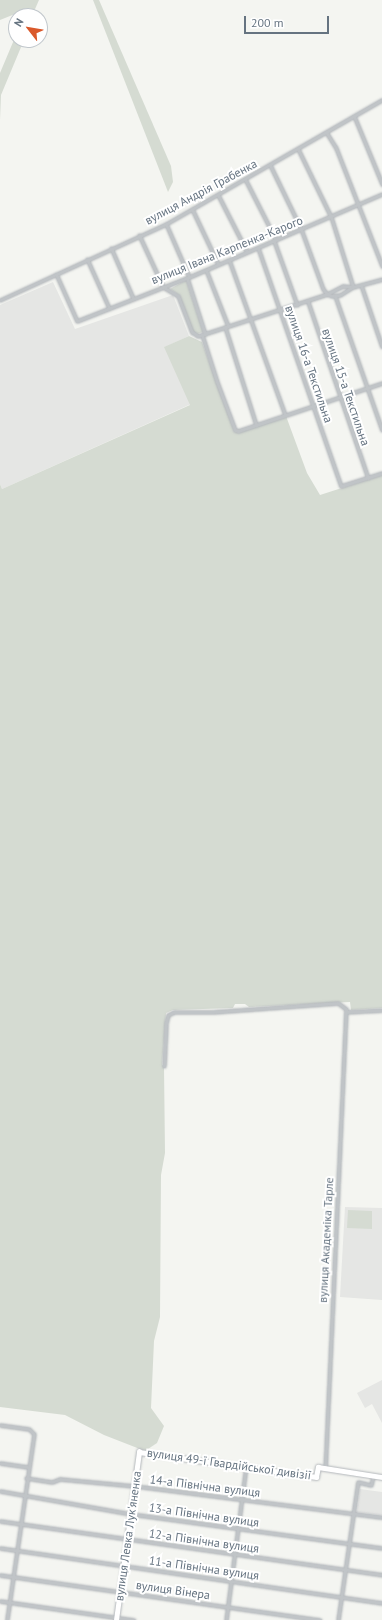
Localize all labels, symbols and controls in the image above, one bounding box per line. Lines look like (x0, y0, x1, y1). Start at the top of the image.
north arrow (8, 8, 48, 48)
scale bar (246, 8, 331, 34)
text: 200 m (251, 15, 284, 30)
text: N (11, 16, 26, 29)
street label: вулиця Андрія Грабенка (142, 156, 260, 228)
street label: вулиця Івана Карпенка-Карого (149, 213, 305, 287)
street label: вулиця 16-а Текстильна (282, 303, 336, 425)
street label: вулиця 15-а Текстильна (319, 326, 373, 448)
street label: вулиця Академіка Тарле (316, 1176, 336, 1304)
street label: вулиця 49-ї Гвардійської дивізії (146, 1445, 312, 1483)
street label: вулиця Левка Лук'яненка (112, 1470, 144, 1602)
street label: 14-а Північна вулиця (149, 1472, 261, 1500)
street label: 13-а Північна вулиця (148, 1500, 260, 1530)
street label: 12-а Північна вулиця (148, 1526, 260, 1556)
street label: 11-а Північна вулиця (148, 1553, 260, 1583)
street label: вулиця Вінера (135, 1578, 211, 1602)

